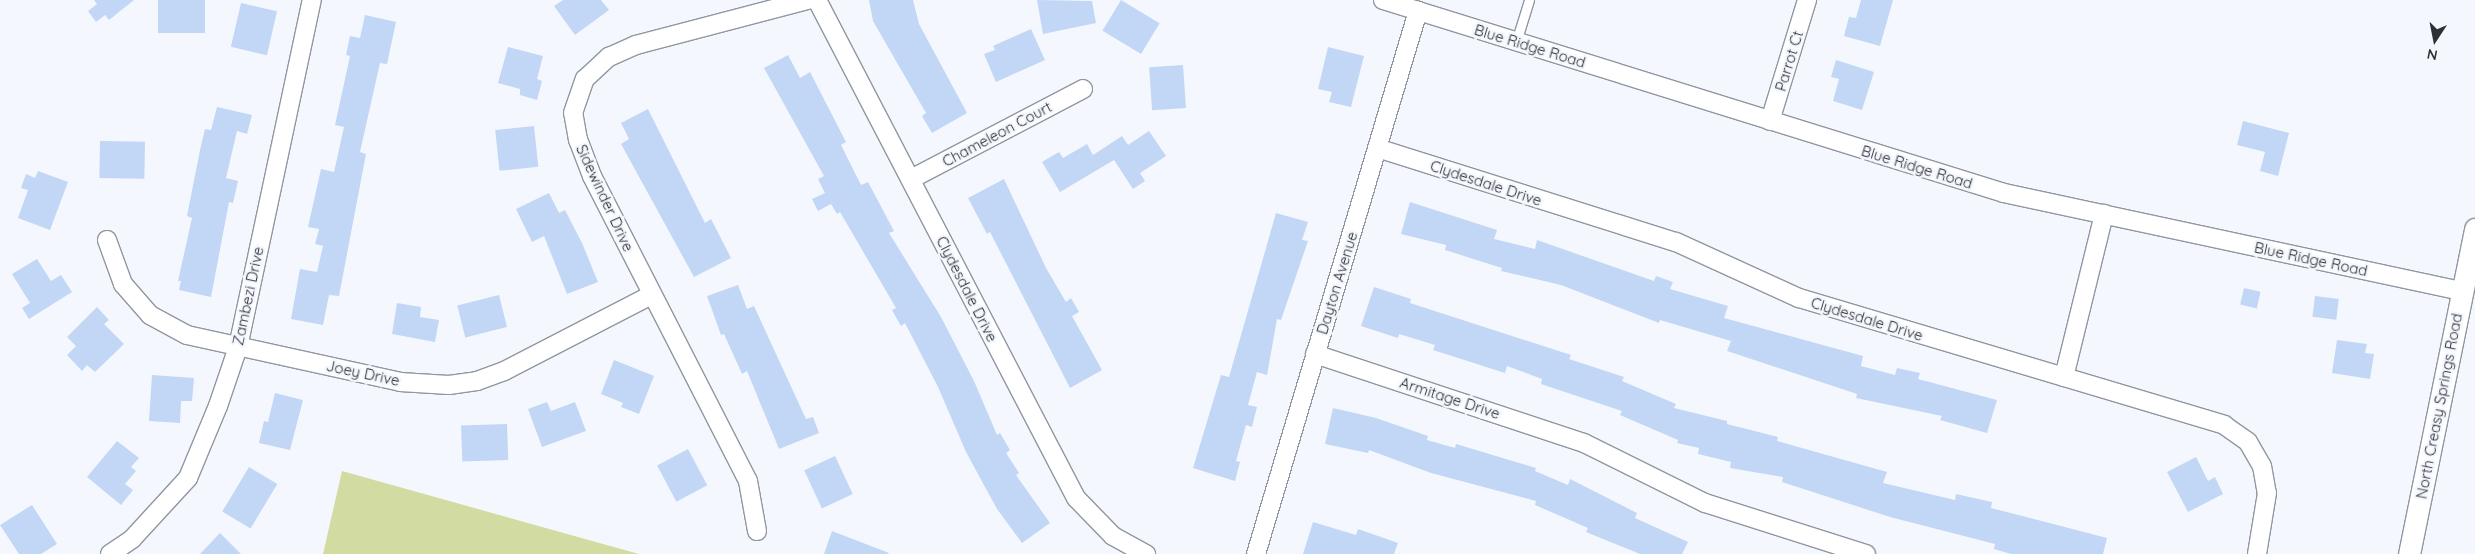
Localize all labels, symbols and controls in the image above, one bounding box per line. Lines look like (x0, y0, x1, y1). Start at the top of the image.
north arrow (2410, 15, 2460, 65)
street label: Blue Ridge Road (1472, 21, 1588, 71)
street label: Parrot Ct (1771, 29, 1807, 93)
text: N (2425, 45, 2439, 65)
street label: Chameleon Court (939, 98, 1055, 170)
street label: Sidewinder Drive (572, 142, 638, 254)
street label: Blue Ridge Road (1859, 142, 1975, 192)
street label: Clydesdale Drive (1428, 156, 1544, 210)
street label: Dayton Avenue (1313, 229, 1361, 337)
street label: Clydesdale Drive (933, 233, 1001, 345)
street label: Blue Ridge Road (2253, 238, 2369, 280)
street label: Zambezi Drive (229, 245, 267, 347)
street label: Clydesdale Drive (1809, 293, 1925, 345)
street label: North Creasy Springs Road (2412, 312, 2466, 500)
street label: Joey Drive (325, 356, 401, 390)
street label: Armitage Drive (1398, 373, 1502, 423)

